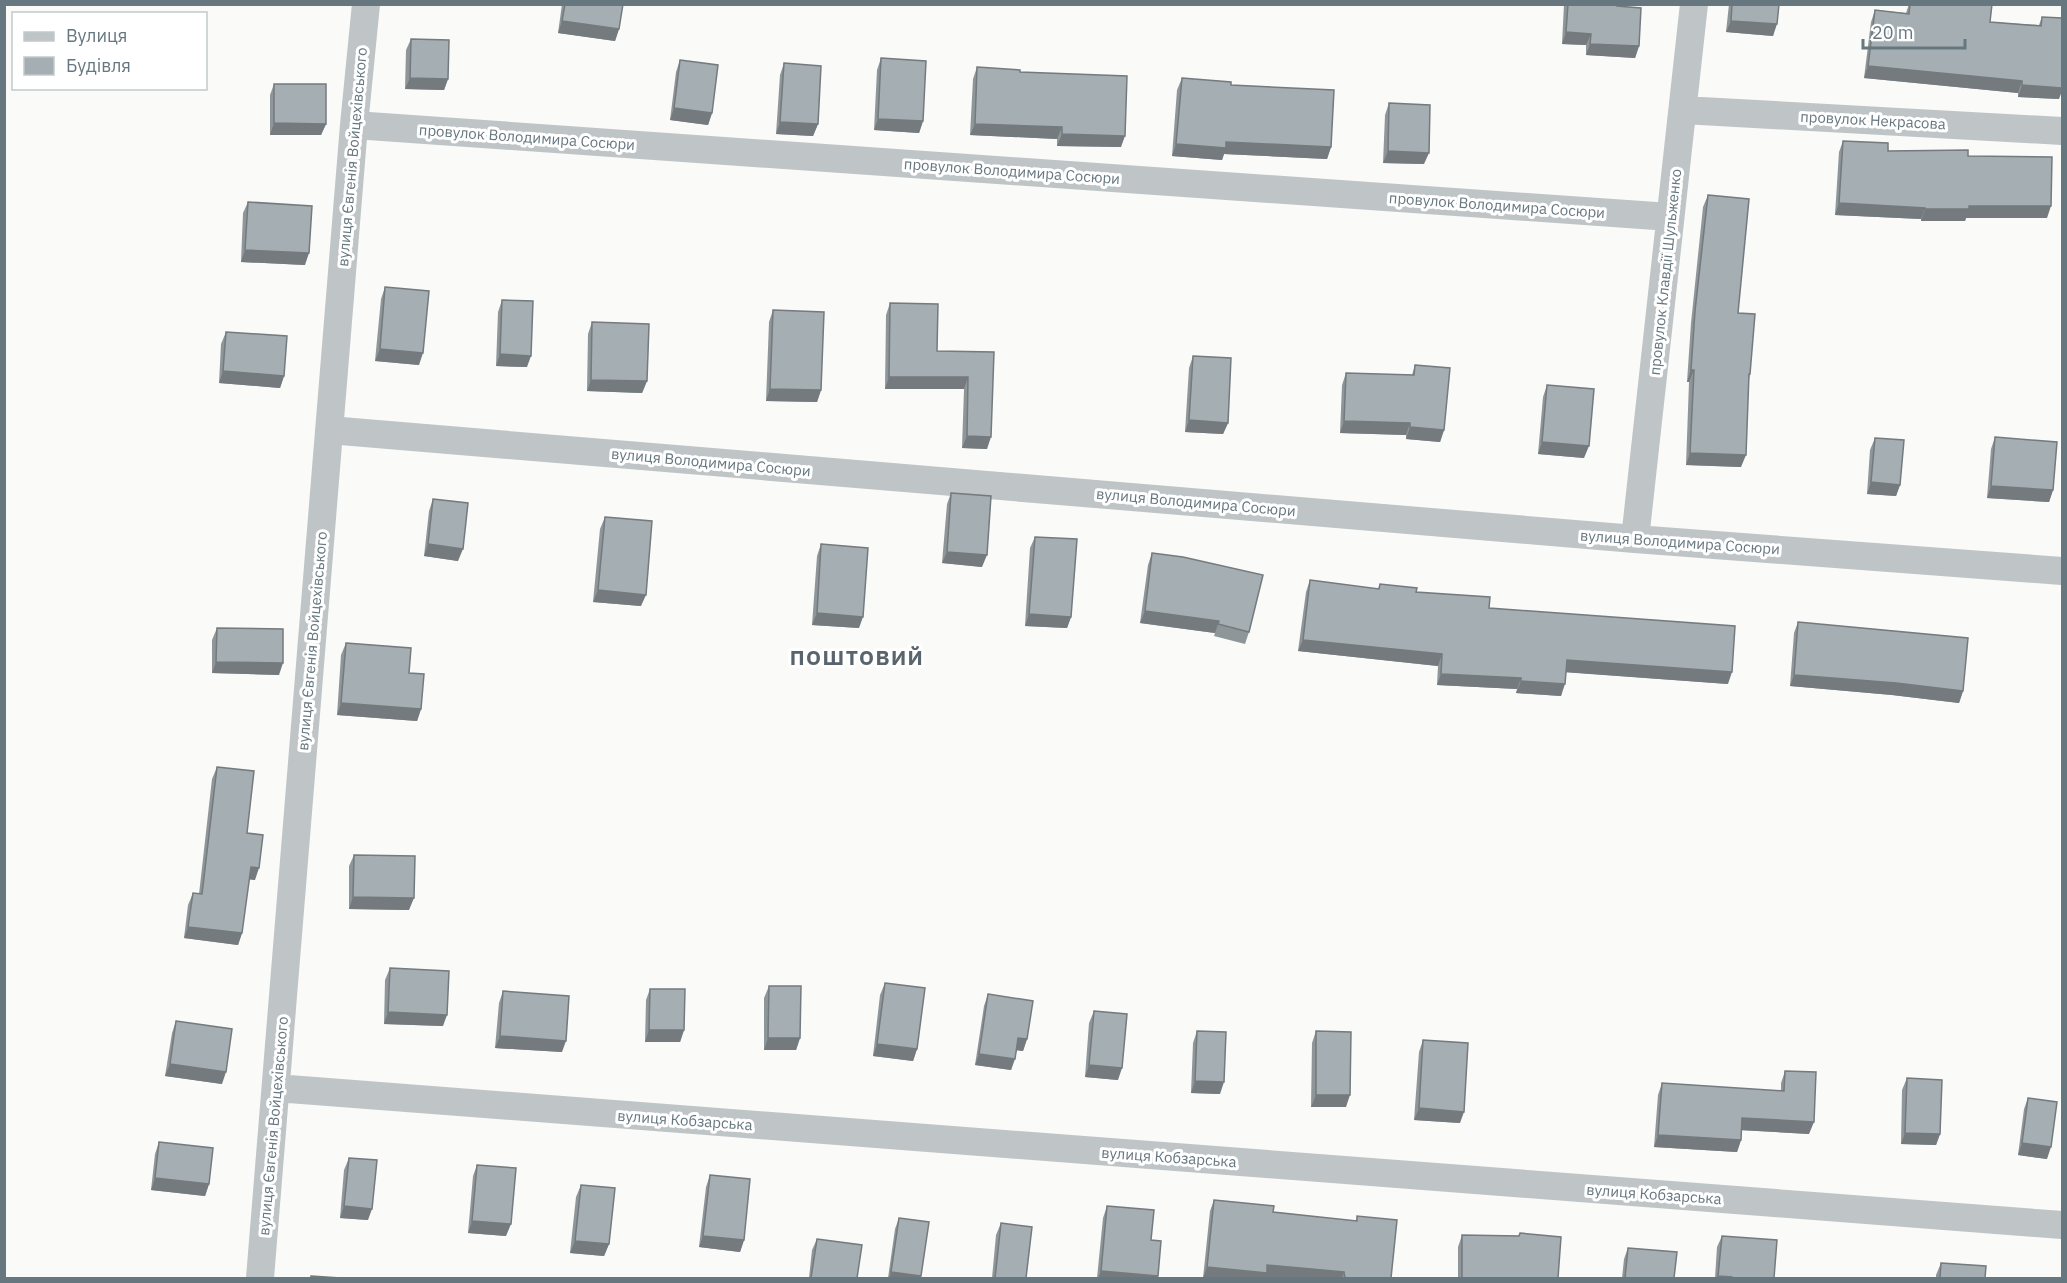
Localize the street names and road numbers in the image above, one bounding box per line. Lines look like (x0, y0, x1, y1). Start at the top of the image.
street label: вулиця Євгенія Войцехівського (333, 47, 371, 267)
street label: провулок Некрасова (1800, 107, 1946, 133)
street label: провулок Володимира Сосюри (418, 120, 636, 154)
street label: провулок Володимира Сосюри (903, 154, 1121, 188)
street label: провулок Клавдії Шульженко (1645, 168, 1685, 376)
street label: провулок Володимира Сосюри (1388, 188, 1606, 222)
street label: вулиця Володимира Сосюри (610, 444, 812, 480)
street label: вулиця Володимира Сосюри (1095, 484, 1297, 520)
street label: вулиця Володимира Сосюри (1580, 526, 1780, 558)
street label: вулиця Євгенія Войцехівського (293, 531, 331, 751)
street label: вулиця Євгенія Войцехівського (254, 1016, 292, 1236)
street label: вулиця Кобзарська (617, 1106, 753, 1134)
street label: вулиця Кобзарська (1101, 1143, 1237, 1171)
street label: вулиця Кобзарська (1586, 1180, 1722, 1208)

